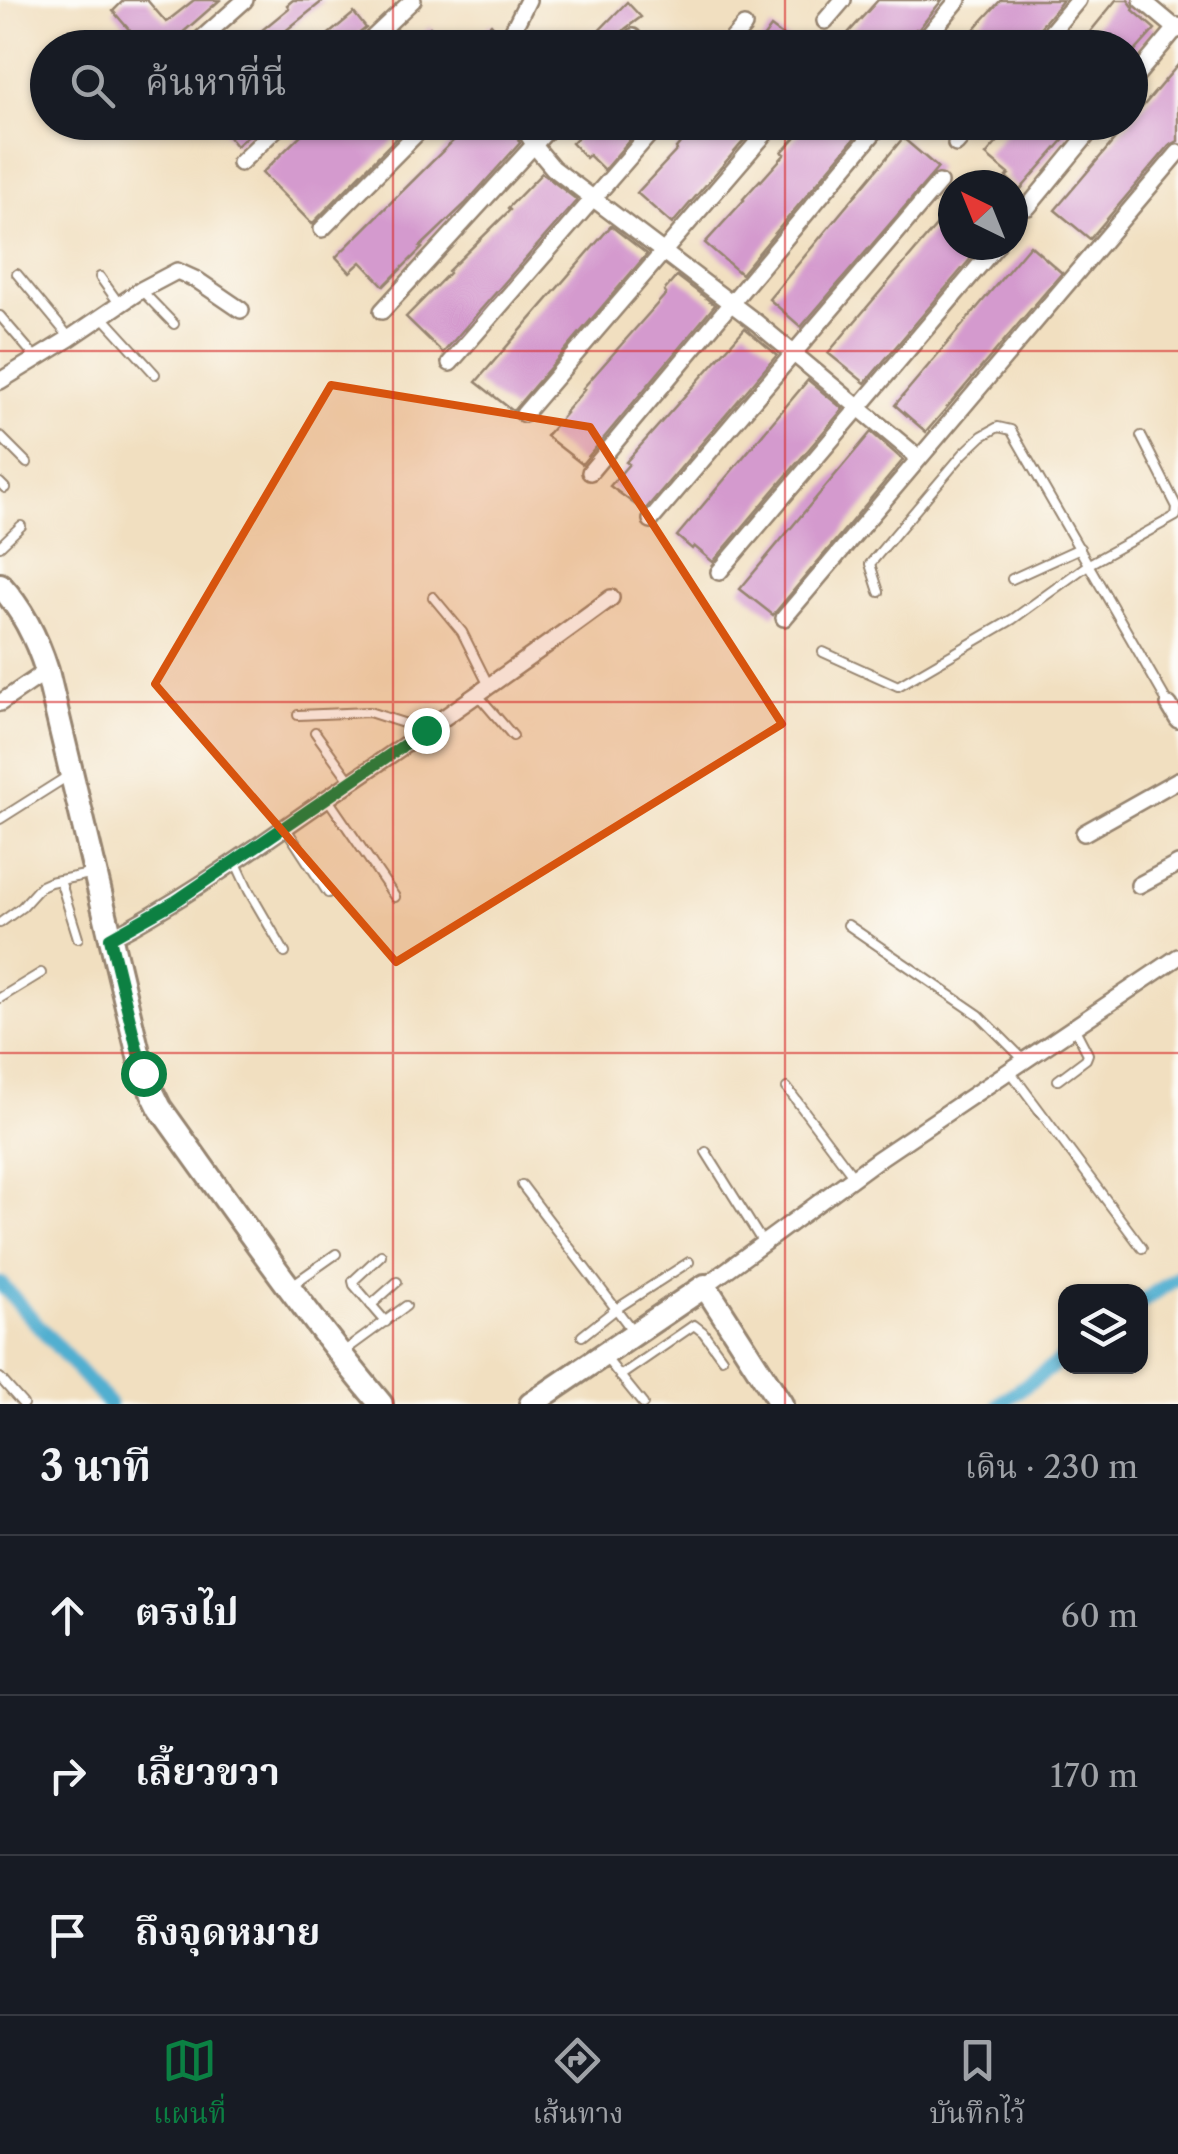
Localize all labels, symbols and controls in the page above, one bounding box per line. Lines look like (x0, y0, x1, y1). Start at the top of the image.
search box (30, 30, 1148, 140)
icon: search (65, 58, 120, 113)
text: ค้นหาที่นี่ (145, 58, 286, 105)
north arrow (938, 170, 1028, 260)
route end (404, 708, 450, 754)
route start (121, 1051, 167, 1097)
map controls (1058, 1284, 1148, 1374)
button: layers (1058, 1284, 1148, 1374)
text: 3 นาที (40, 1440, 151, 1492)
text: เดิน · 230 m (965, 1447, 1138, 1486)
icon: ahead (40, 1588, 95, 1643)
text: ตรงไป (135, 1588, 239, 1635)
text: 60 m (1061, 1596, 1138, 1635)
icon: right (40, 1748, 95, 1803)
text: เลี้ยวขวา (135, 1748, 280, 1795)
text: 170 m (1050, 1756, 1138, 1795)
icon: arrive (40, 1908, 95, 1963)
text: ถึงจุดหมาย (135, 1908, 320, 1955)
tab: แผนที่ (153, 2033, 226, 2138)
tab: เส้นทาง (532, 2033, 624, 2138)
tab: บันทึกไว้ (930, 2033, 1025, 2138)

